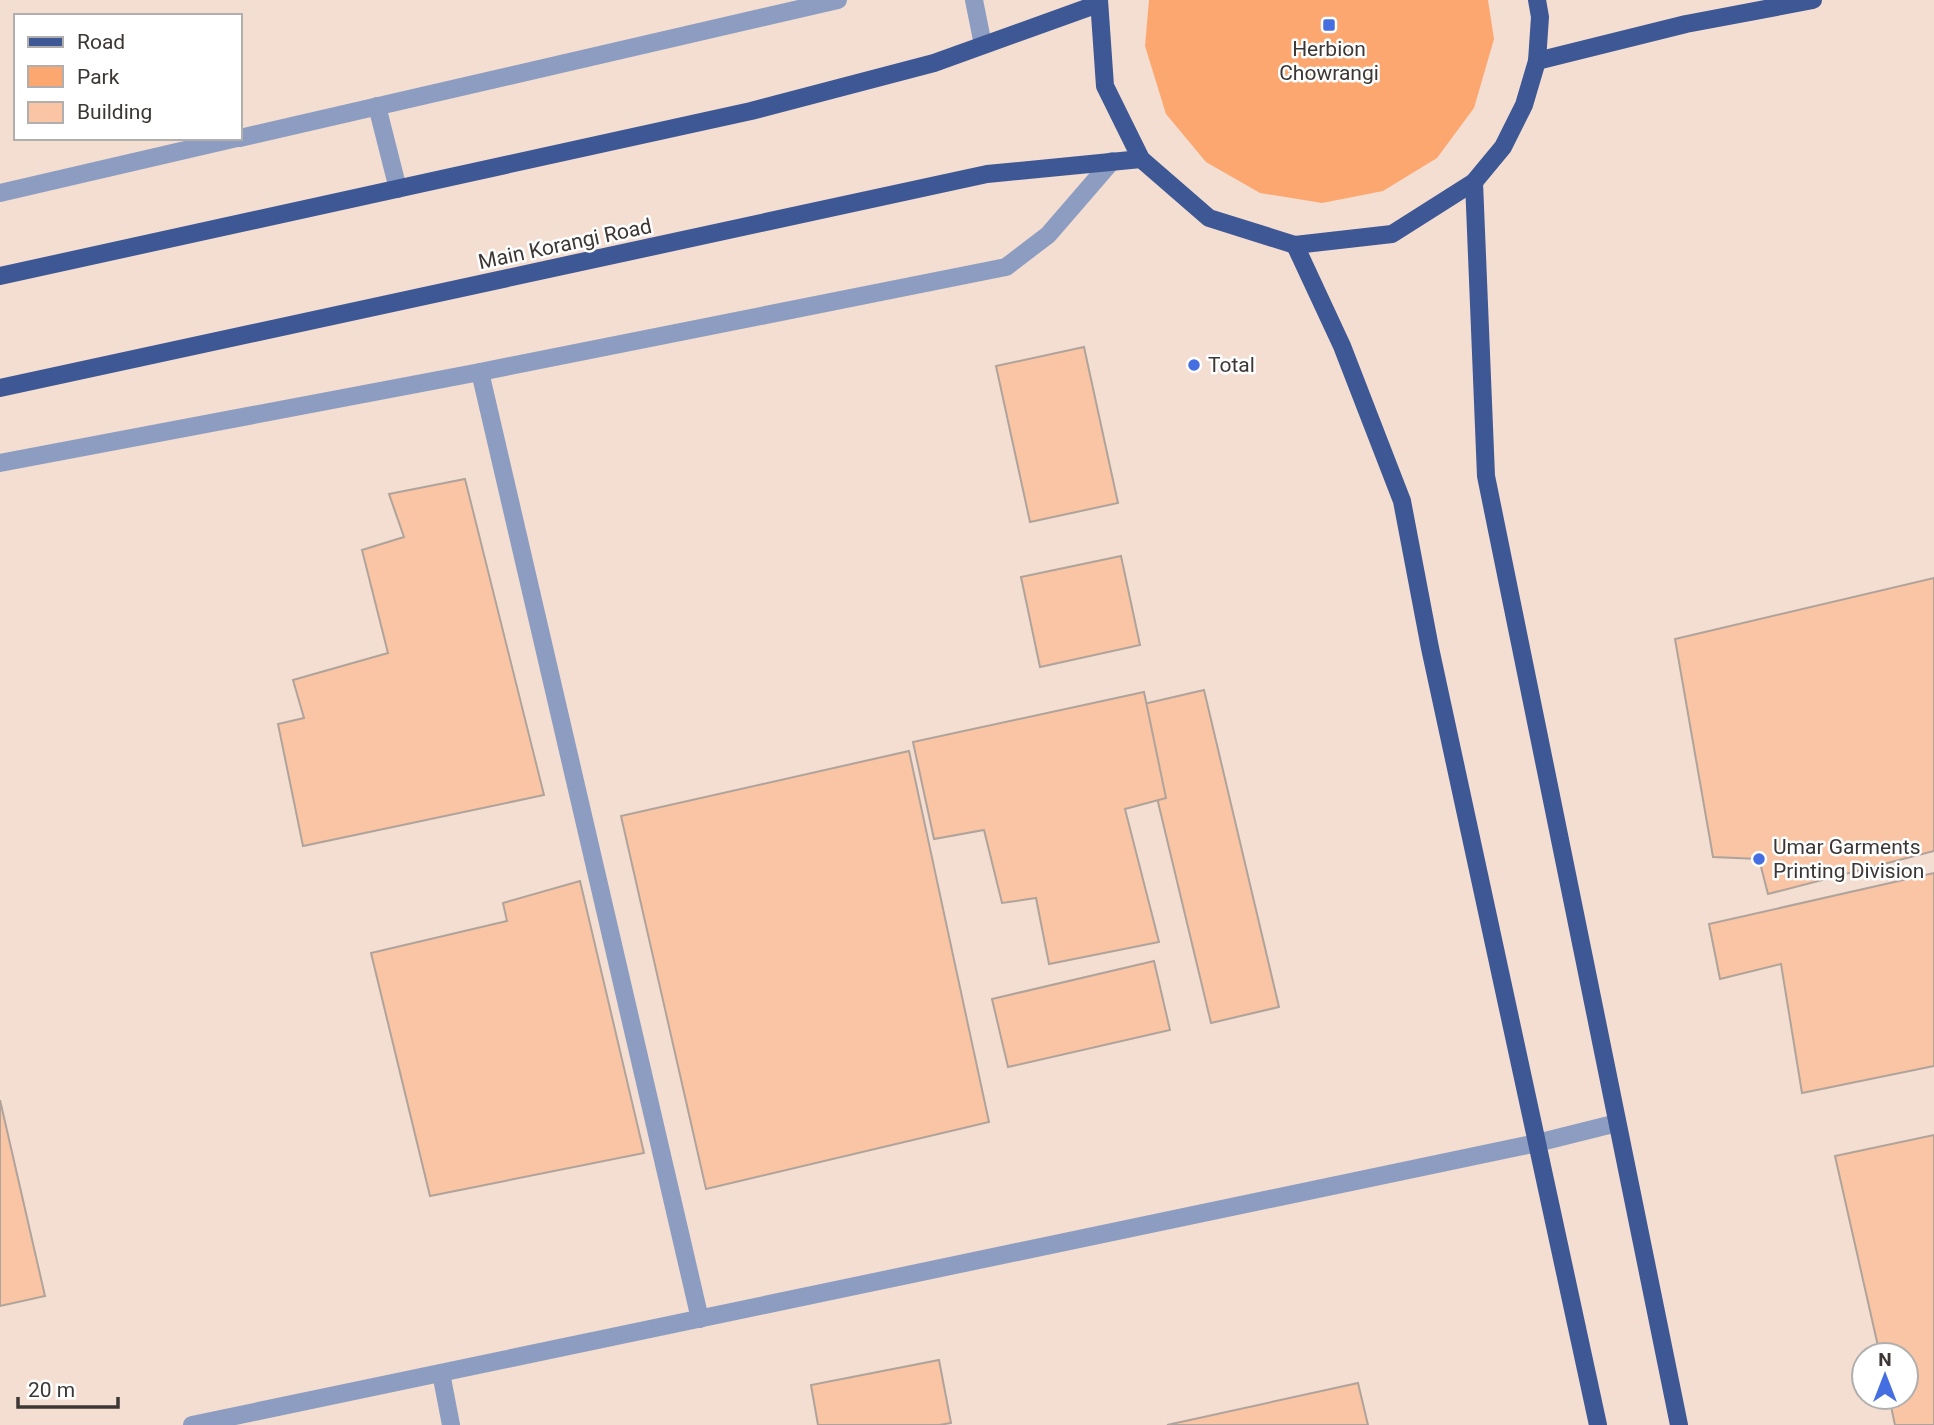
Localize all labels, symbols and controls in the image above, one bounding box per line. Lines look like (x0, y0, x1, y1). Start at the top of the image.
legend (14, 14, 242, 140)
marker: Herbion Chowrangi (1321, 17, 1337, 33)
text: Road (77, 30, 125, 54)
place label: Herbion Chowrangi (1279, 37, 1379, 85)
text: Park (77, 65, 120, 89)
text: Building (77, 100, 152, 124)
street label: Main Korangi Road (476, 214, 654, 274)
place label: Total (1208, 353, 1255, 377)
marker: Total (1186, 357, 1202, 373)
place label: Umar Garments Printing Division (1773, 835, 1924, 883)
marker: Umar Garments Printing Division (1751, 851, 1767, 867)
north arrow (1850, 1341, 1920, 1411)
text: N (1878, 1348, 1892, 1371)
scale bar (18, 1366, 117, 1410)
text: 20 m (28, 1378, 75, 1402)

